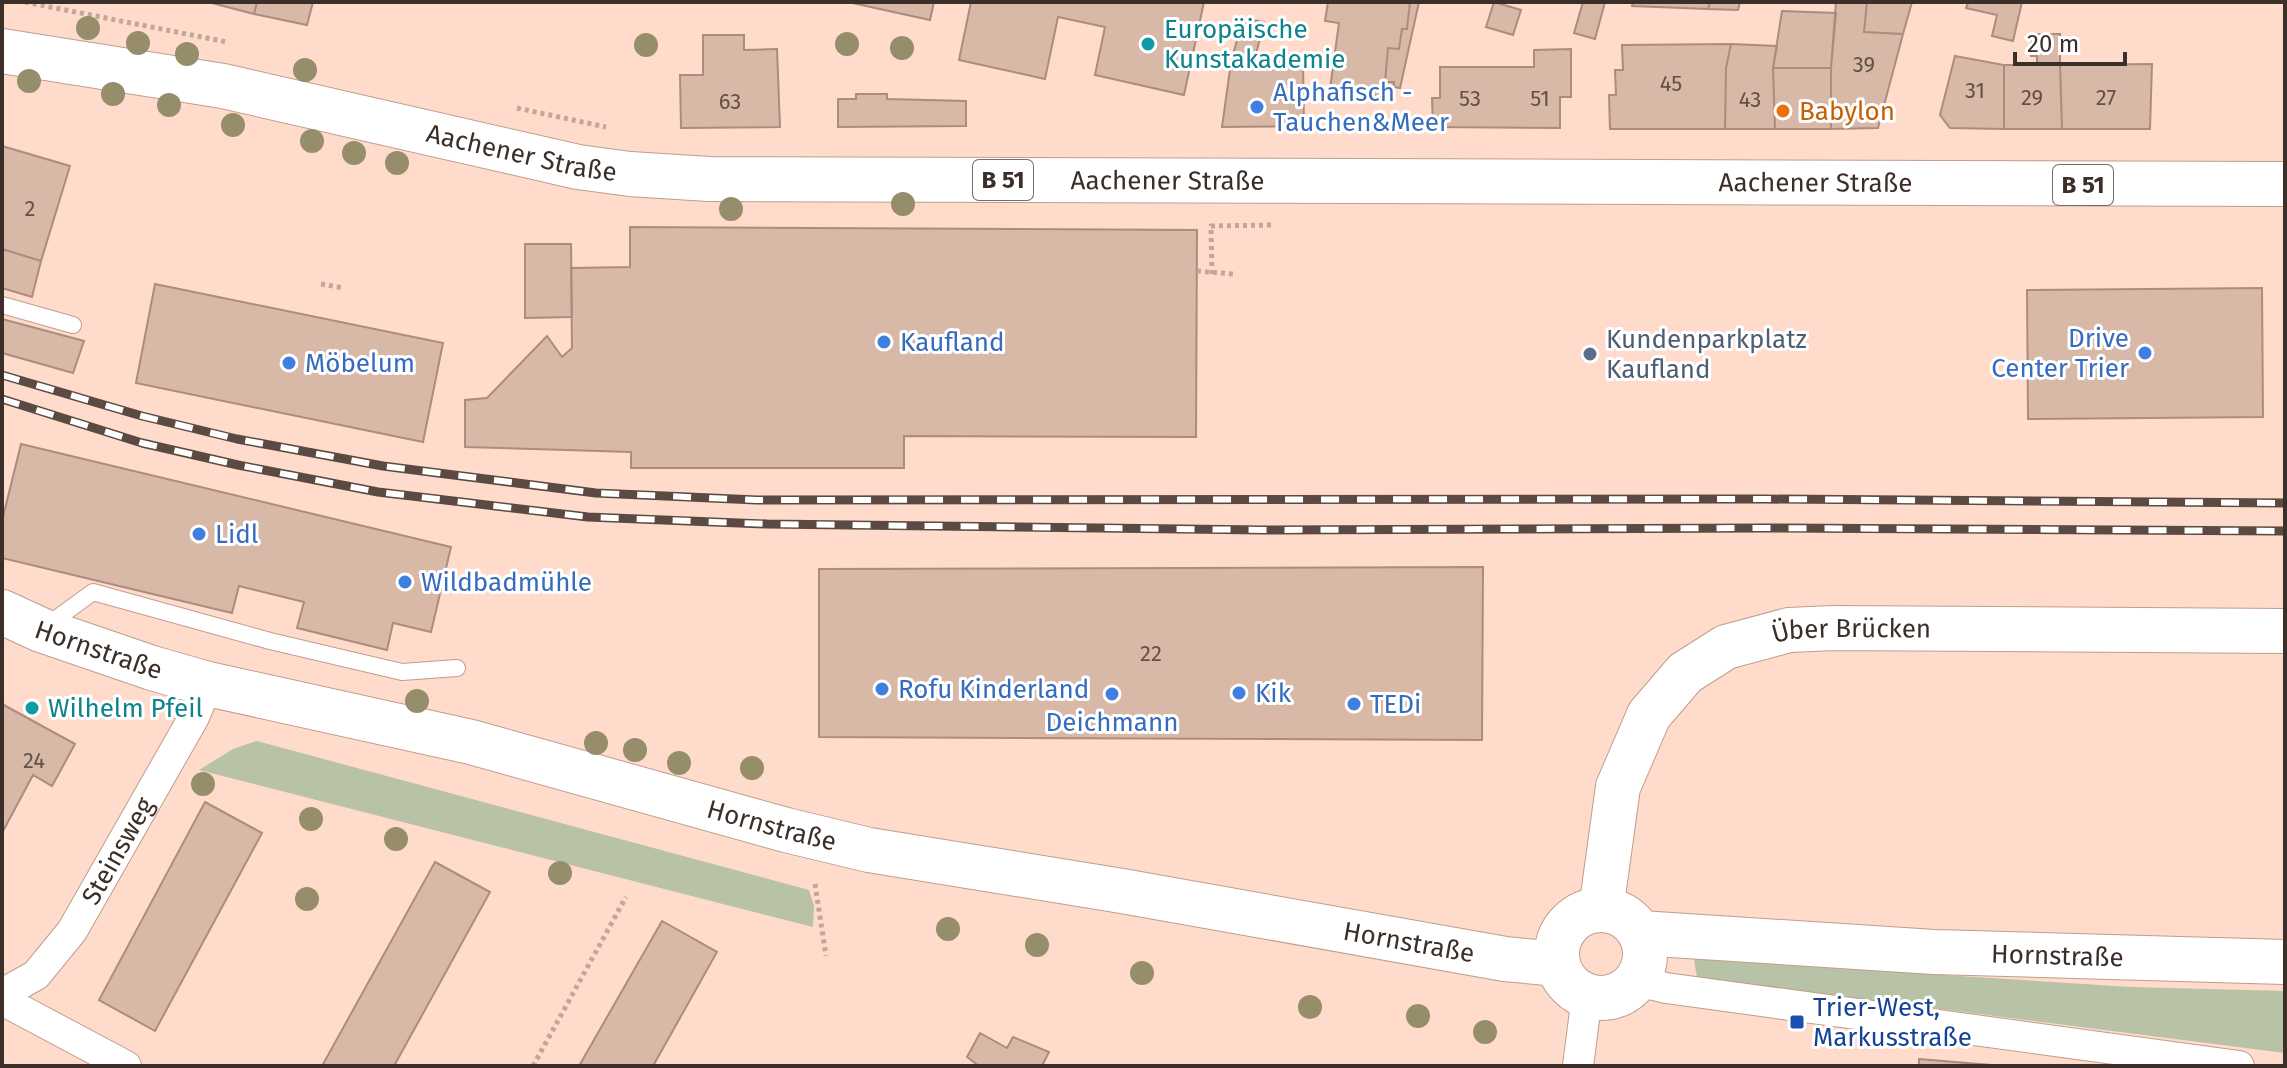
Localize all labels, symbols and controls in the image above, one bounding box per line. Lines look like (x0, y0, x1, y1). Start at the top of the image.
place label: Europäische Kunstakademie (1164, 14, 1346, 75)
scale bar (2015, 16, 2125, 66)
text: 20 m (2027, 30, 2079, 58)
marker: Europäische Kunstakademie (1139, 35, 1157, 53)
house number: 39 (1853, 51, 1875, 78)
house number: 45 (1660, 70, 1682, 97)
place label: Alphafisch - Tauchen&Meer (1273, 77, 1449, 138)
house number: 31 (1965, 77, 1985, 104)
house number: 29 (2021, 84, 2043, 111)
house number: 27 (2096, 84, 2116, 111)
house number: 53 (1459, 85, 1481, 112)
house number: 51 (1530, 85, 1550, 112)
house number: 43 (1739, 86, 1761, 113)
house number: 63 (719, 88, 741, 115)
place label: Babylon (1799, 96, 1895, 127)
marker: Alphafisch - Tauchen&Meer (1248, 98, 1266, 116)
marker: Babylon (1774, 102, 1792, 120)
street label: Aachener Straße (424, 117, 619, 188)
road number: B 51 (973, 160, 1033, 200)
street label: Aachener Straße (1071, 165, 1264, 196)
road number: B 51 (2053, 165, 2113, 205)
street label: Aachener Straße (1719, 167, 1912, 198)
house number: 2 (25, 195, 35, 222)
place label: Drive Center Trier (1991, 323, 2129, 384)
place label: Kundenparkplatz Kaufland (1606, 324, 1807, 385)
place label: Kaufland (900, 327, 1005, 358)
marker: Kaufland (875, 333, 893, 351)
marker: Drive Center Trier (2136, 344, 2154, 362)
marker: Kundenparkplatz Kaufland (1581, 345, 1599, 363)
place label: Möbelum (305, 348, 415, 379)
marker: Möbelum (280, 354, 298, 372)
place label: Lidl (215, 519, 259, 550)
marker: Lidl (190, 525, 208, 543)
place label: Wildbadmühle (421, 567, 592, 598)
marker: Wildbadmühle (396, 573, 414, 591)
street label: Über Brücken (1768, 612, 1931, 650)
street label: Hornstraße (31, 614, 166, 686)
house number: 22 (1140, 640, 1162, 667)
place label: Rofu Kinderland (898, 674, 1089, 705)
place label: Kik (1255, 678, 1292, 709)
marker: Rofu Kinderland (873, 680, 891, 698)
marker: Kik (1230, 684, 1248, 702)
marker: Deichmann (1103, 685, 1121, 703)
place label: TEDi (1370, 689, 1421, 720)
place label: Wilhelm Pfeil (48, 693, 204, 724)
marker: TEDi (1345, 695, 1363, 713)
marker: Wilhelm Pfeil (23, 699, 41, 717)
place label: Deichmann (1046, 707, 1178, 738)
house number: 24 (23, 747, 45, 774)
street label: Steinsweg (75, 791, 161, 910)
street label: Hornstraße (704, 793, 840, 857)
street label: Hornstraße (1341, 915, 1477, 969)
street label: Hornstraße (1991, 938, 2124, 973)
place label: Trier-West, Markusstraße (1813, 992, 1972, 1053)
marker: Trier-West, Markusstraße (1788, 1013, 1806, 1031)

